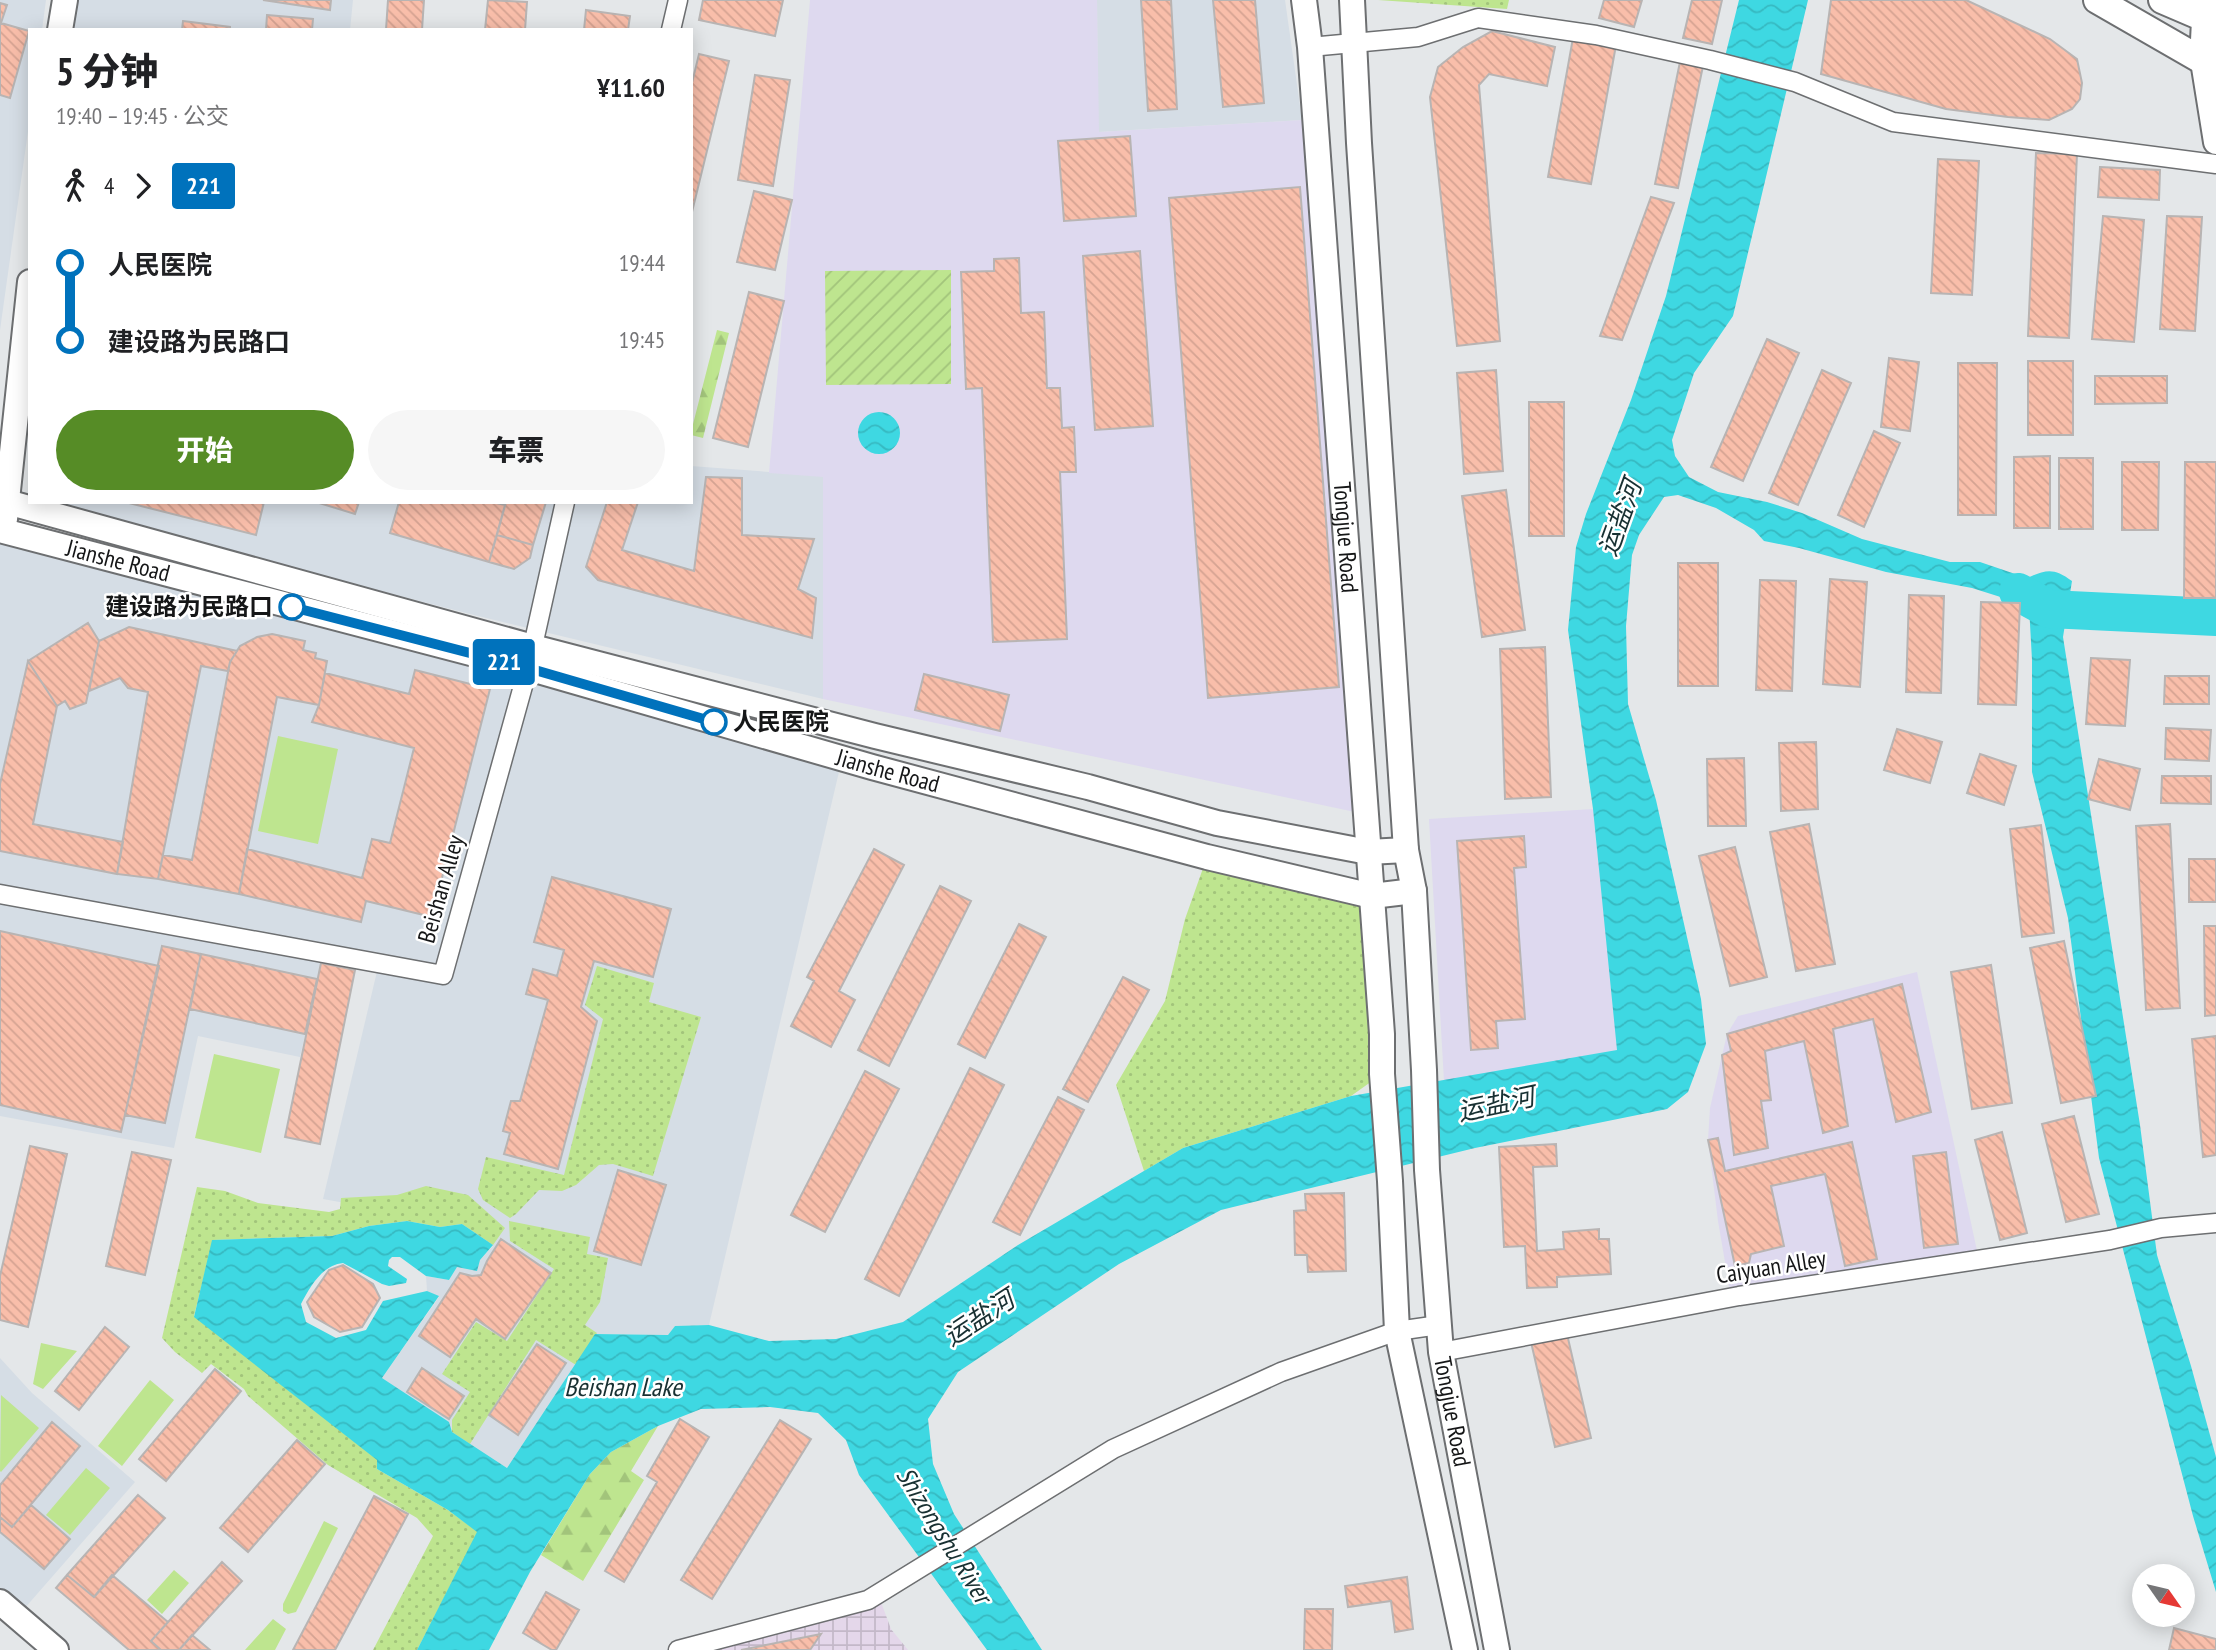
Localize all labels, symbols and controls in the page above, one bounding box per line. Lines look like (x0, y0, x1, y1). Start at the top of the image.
text: 5 分钟 (56, 46, 158, 95)
text: ¥11.60 (597, 71, 665, 104)
text: 19:40 – 19:45 · 公交 (56, 101, 229, 130)
icon: walk (56, 167, 94, 205)
icon: forward (124, 167, 162, 205)
text: 221 (186, 170, 221, 201)
text: 4 (104, 171, 114, 200)
text: 人民医院 (108, 248, 212, 281)
text: 19:44 (619, 248, 665, 277)
text: 建设路为民路口 (108, 325, 290, 358)
text: 19:45 (619, 325, 665, 354)
button: 开始 (56, 410, 354, 490)
button: 车票 (368, 410, 665, 490)
water label: 运盐河 (1591, 471, 1650, 560)
street label: Tongjue Road (1327, 481, 1366, 594)
street label: Jianshe Road (62, 532, 173, 589)
place label: 建设路为民路口 (105, 591, 273, 622)
marker: 建设路为民路口 (279, 594, 305, 620)
line badge: 221 (464, 639, 544, 685)
text: 221 (487, 646, 521, 677)
place label: 人民医院 (733, 706, 829, 737)
marker: 人民医院 (701, 709, 727, 735)
street label: Jianshe Road (832, 741, 943, 799)
street label: Beishan Alley (410, 831, 471, 946)
water label: 运盐河 (1454, 1078, 1542, 1128)
street label: Caiyuan Alley (1714, 1243, 1828, 1290)
water label: 运盐河 (937, 1280, 1025, 1353)
street label: Tongjue Road (1427, 1354, 1478, 1469)
water label: Beishan Lake (564, 1370, 684, 1403)
water label: Shizongshu River (890, 1461, 1001, 1612)
north arrow (2132, 1564, 2194, 1628)
map controls (2132, 1564, 2195, 1627)

